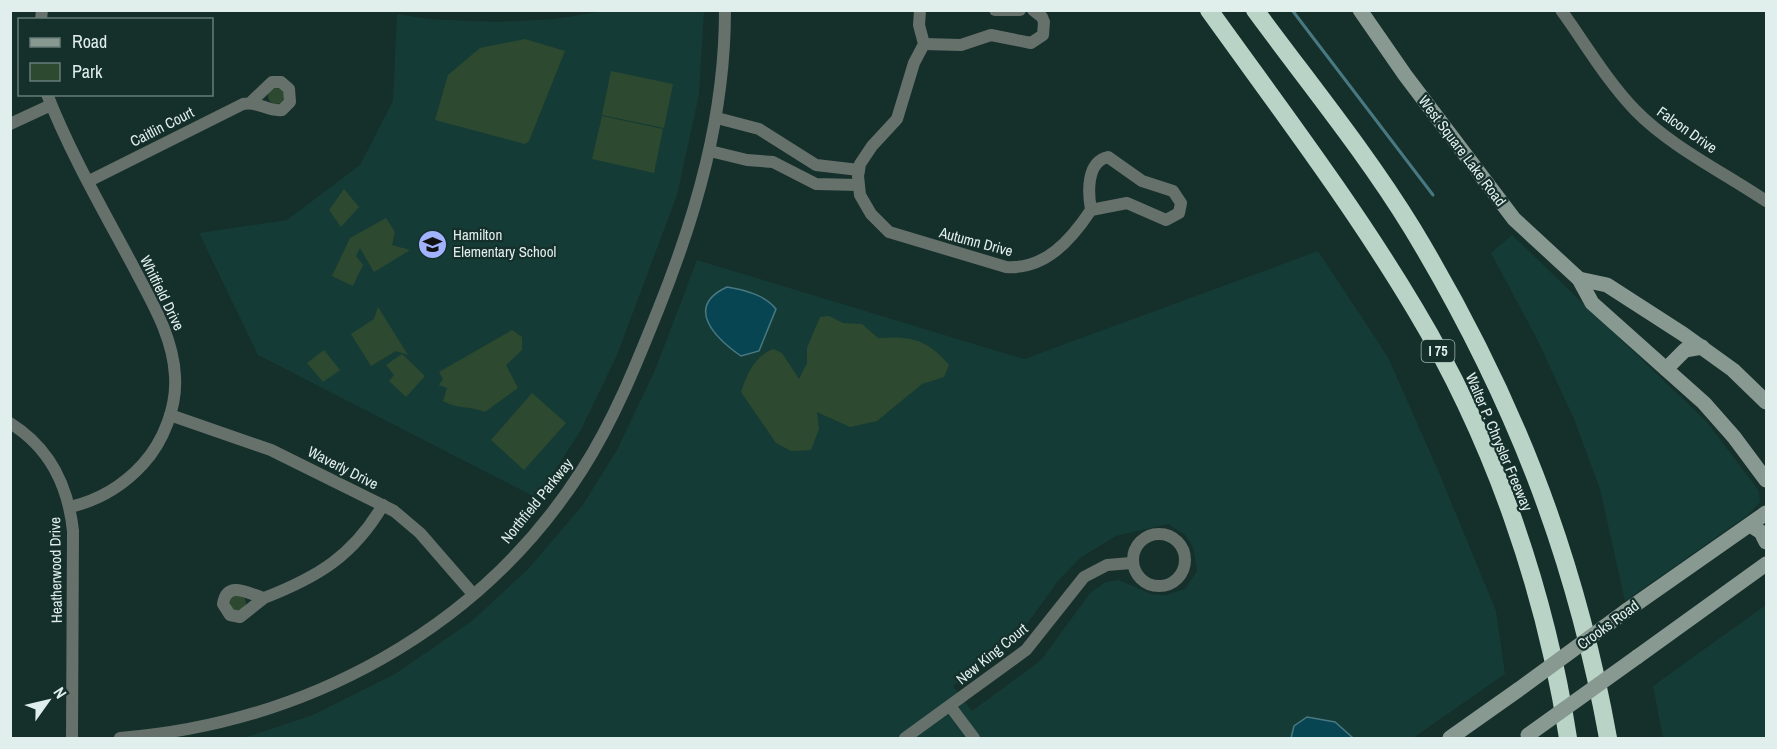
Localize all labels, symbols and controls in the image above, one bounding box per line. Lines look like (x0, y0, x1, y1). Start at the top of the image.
legend (18, 18, 213, 96)
text: Road (72, 29, 107, 54)
text: Park (72, 59, 103, 84)
street label: West Square Lake Road (1414, 91, 1511, 210)
street label: Caitlin Court (126, 101, 198, 152)
street label: Falcon Drive (1653, 101, 1722, 158)
street label: Autumn Drive (936, 221, 1015, 261)
place label: Hamilton Elementary School (453, 224, 556, 262)
school or university icon: Hamilton Elementary School (416, 228, 448, 260)
street label: Whitfield Drive (135, 252, 190, 334)
road number: I 75 (1422, 340, 1454, 362)
street label: Walter P. Chrysler Freeway (1461, 369, 1538, 515)
street label: Waverly Drive (304, 441, 382, 494)
street label: Northfield Parkway (496, 453, 578, 548)
street label: Heatherwood Drive (44, 517, 67, 623)
street label: Crooks Road (1572, 595, 1643, 654)
street label: New King Court (951, 618, 1032, 689)
north arrow (18, 671, 78, 731)
text: N (49, 683, 72, 703)

